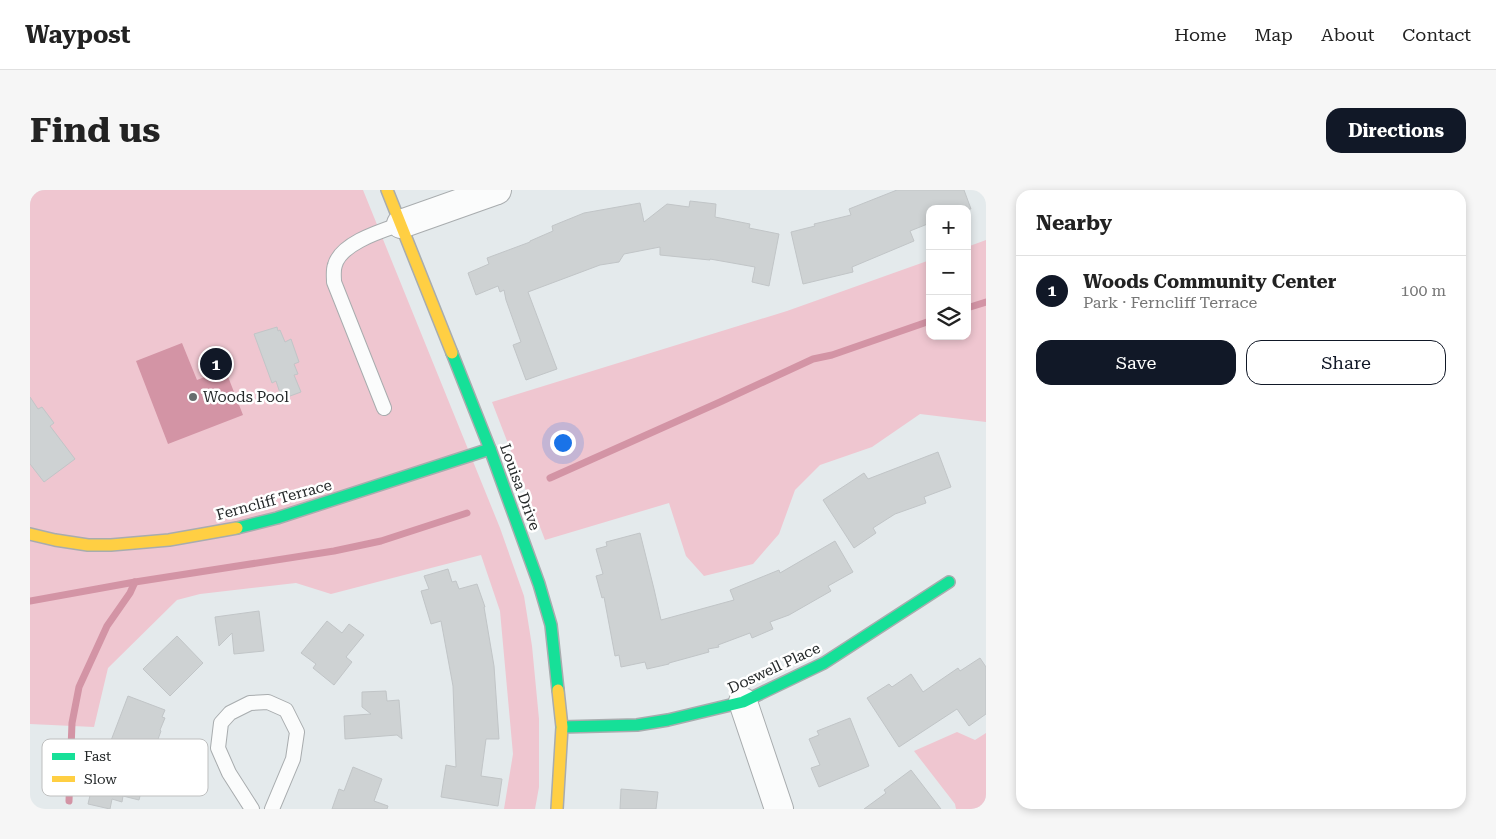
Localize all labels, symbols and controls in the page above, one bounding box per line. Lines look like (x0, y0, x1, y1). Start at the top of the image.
text: Waypost (25, 21, 130, 49)
text: Home (1174, 24, 1226, 45)
text: Map (1254, 24, 1293, 45)
text: About (1321, 24, 1374, 45)
text: Contact (1402, 24, 1471, 45)
button: Directions (1326, 108, 1466, 153)
text: Find us (30, 110, 160, 151)
map controls (926, 205, 971, 340)
button: + (926, 205, 971, 250)
text: Nearby (1036, 211, 1112, 235)
button: − (926, 250, 971, 295)
text: Woods Community Center (1083, 270, 1336, 293)
text: 1 (1048, 281, 1056, 300)
text: 100 m (1400, 281, 1446, 300)
text: Park · Ferncliff Terrace (1083, 293, 1257, 312)
button: layers (926, 295, 971, 340)
button: Save (1036, 340, 1236, 385)
button: Share (1246, 340, 1446, 385)
pin: 1 (200, 345, 232, 383)
place label: Woods Pool (203, 388, 289, 406)
marker: Woods Pool (187, 391, 199, 403)
your location (550, 430, 576, 456)
street label: Louisa Drive (496, 441, 544, 533)
street label: Ferncliff Terrace (214, 476, 334, 524)
street label: Doswell Place (725, 639, 823, 697)
legend (42, 739, 208, 796)
text: Fast (84, 748, 111, 764)
text: Slow (84, 771, 117, 787)

